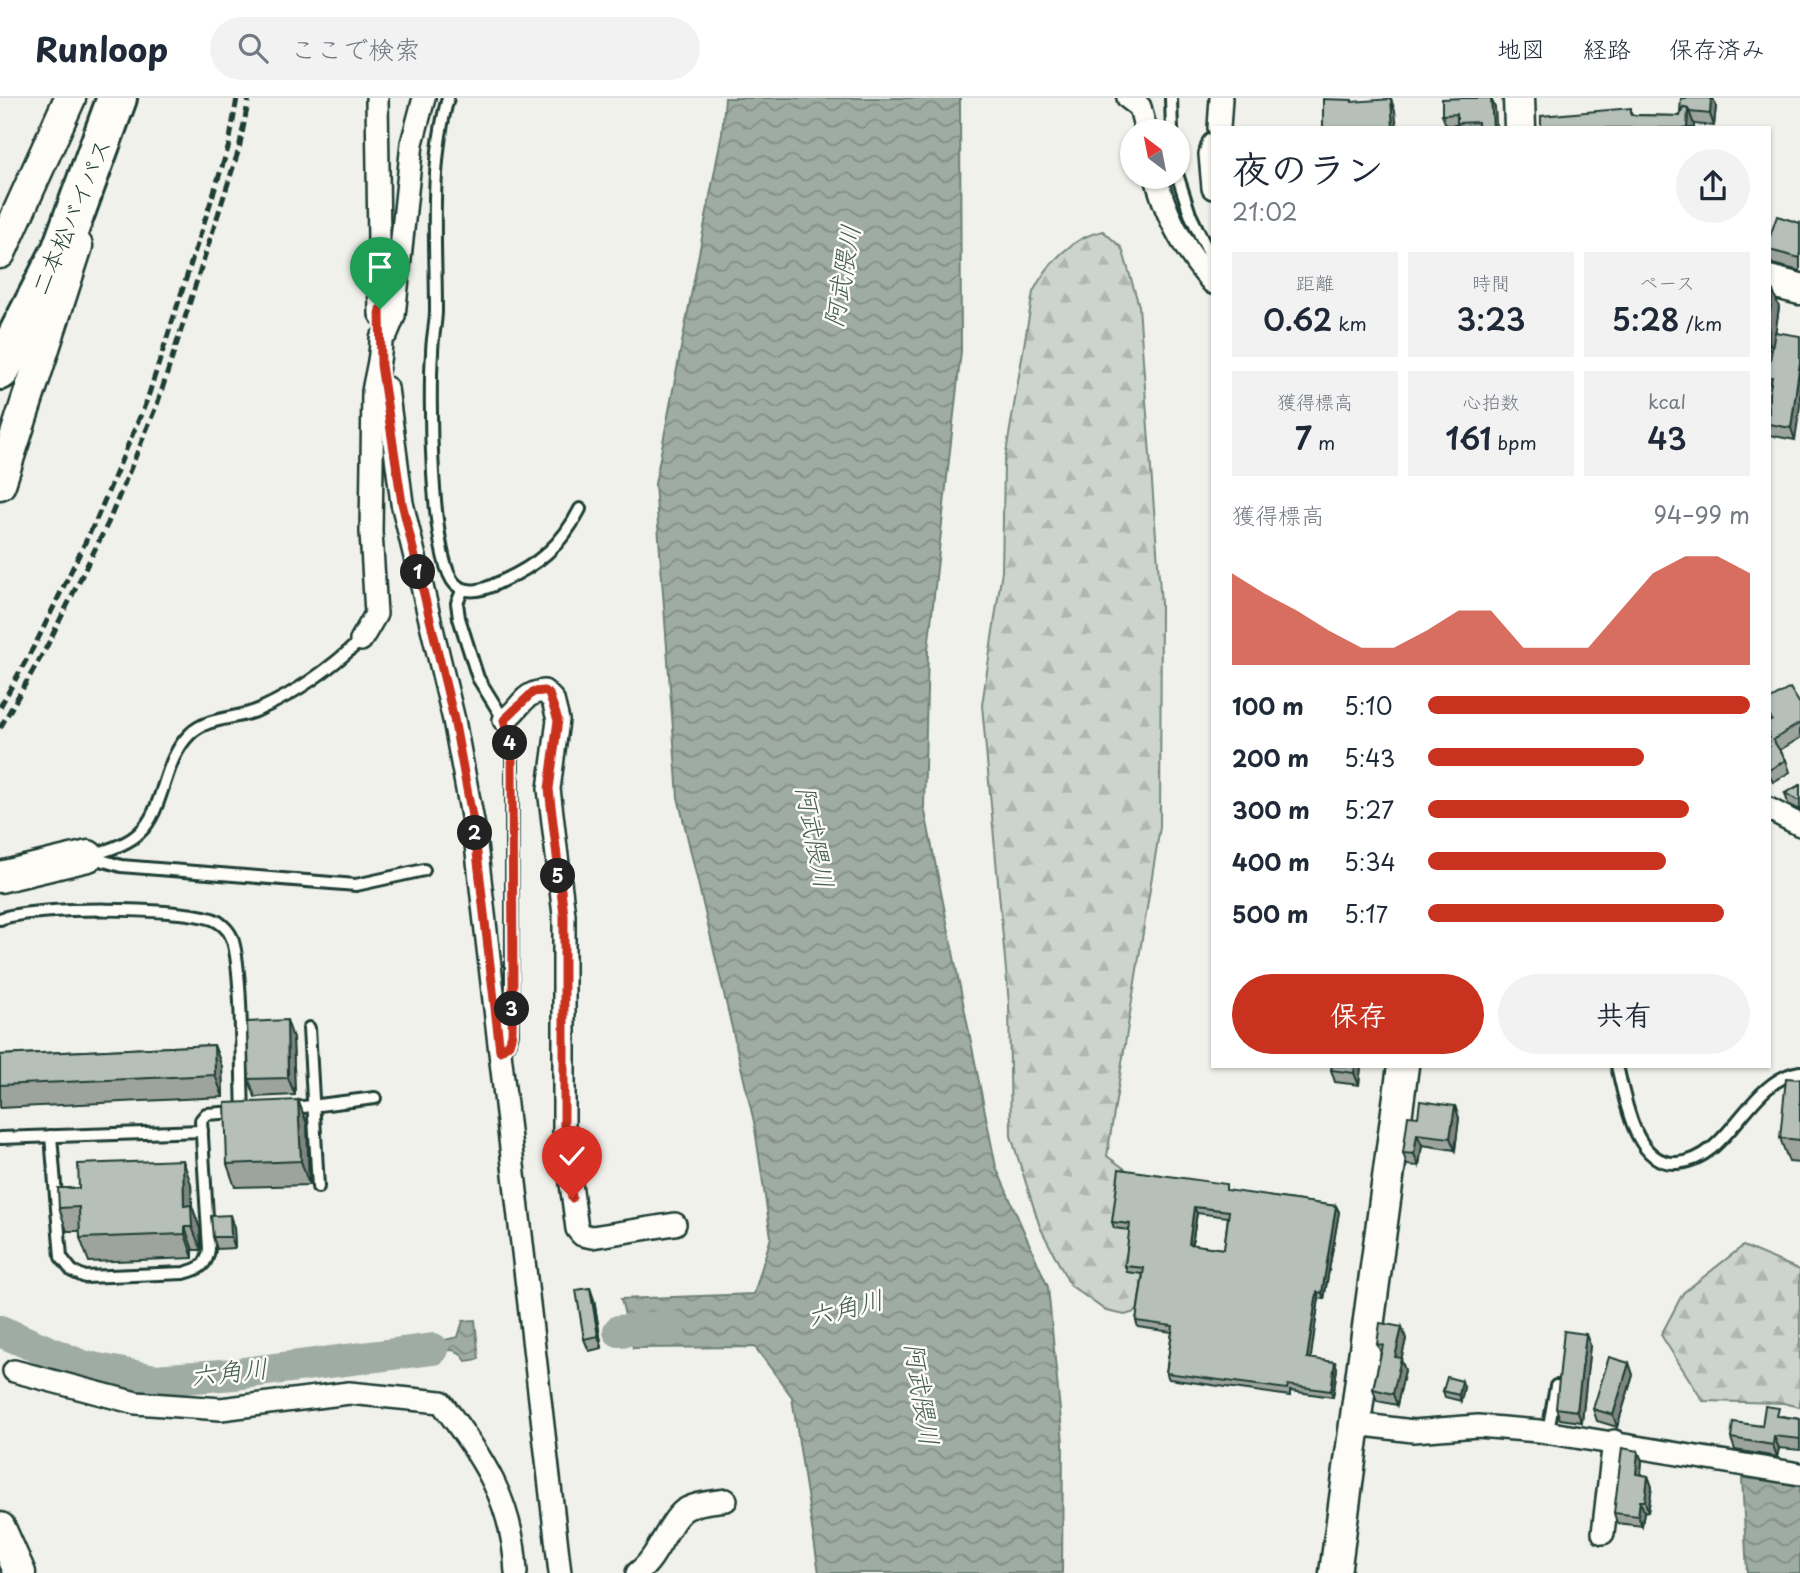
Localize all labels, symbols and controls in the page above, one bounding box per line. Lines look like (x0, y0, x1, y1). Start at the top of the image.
search box (210, 17, 700, 80)
text: Runloop (35, 23, 168, 73)
icon: search (234, 29, 272, 67)
text: ここで検索 (290, 29, 420, 68)
text: 地図 (1497, 30, 1545, 66)
text: 経路 (1583, 30, 1631, 66)
text: 保存済み (1669, 30, 1765, 66)
north arrow (1120, 119, 1190, 189)
map controls (1120, 119, 1190, 189)
street label: 二本松バイパス (21, 132, 119, 300)
text: 夜のラン (1232, 139, 1384, 196)
button: share (1676, 149, 1750, 223)
text: 21:02 (1232, 194, 1298, 229)
water label: 阿武隈川 (813, 221, 869, 331)
pin (350, 237, 410, 309)
icon: arrive (361, 248, 399, 286)
text: 距離 (1296, 268, 1334, 296)
text: 時間 (1472, 268, 1510, 296)
text: ペース (1639, 268, 1695, 296)
text: 0.62 (1263, 296, 1332, 341)
text: 3:23 (1457, 296, 1526, 341)
text: 5:28 (1612, 296, 1680, 341)
text: km (1332, 309, 1367, 337)
text: /km (1680, 309, 1722, 337)
text: 獲得標高 (1277, 387, 1353, 415)
text: 心拍数 (1462, 387, 1520, 415)
text: kcal (1648, 387, 1686, 415)
text: 7 (1295, 415, 1312, 460)
text: 161 (1445, 415, 1491, 460)
text: 43 (1647, 415, 1687, 460)
text: m (1312, 428, 1335, 456)
text: bpm (1491, 428, 1537, 456)
text: 獲得標高 (1232, 497, 1324, 532)
text: 94–99 m (1654, 497, 1750, 532)
pin: 1 (400, 554, 436, 589)
text: 1 (413, 557, 422, 585)
text: 100 m (1232, 688, 1304, 723)
text: 5:10 (1344, 688, 1392, 723)
pin: 4 (492, 726, 528, 760)
text: 4 (503, 728, 516, 756)
text: 200 m (1232, 740, 1309, 775)
text: 5:43 (1344, 740, 1395, 775)
water label: 阿武隈川 (787, 782, 845, 892)
text: 300 m (1232, 792, 1310, 827)
text: 5:27 (1344, 792, 1394, 827)
pin: 2 (458, 816, 492, 850)
text: 2 (468, 818, 481, 846)
text: 400 m (1232, 844, 1310, 879)
text: 5:34 (1344, 844, 1396, 879)
pin: 5 (540, 858, 576, 894)
text: 5 (551, 861, 564, 889)
text: 500 m (1232, 896, 1309, 931)
text: 5:17 (1344, 896, 1388, 931)
button: 保存 (1232, 974, 1484, 1054)
button: 共有 (1498, 974, 1750, 1054)
pin: 3 (494, 992, 530, 1026)
text: 3 (505, 994, 518, 1022)
pin (542, 1126, 602, 1198)
icon: check (553, 1137, 591, 1175)
water label: 六角川 (802, 1279, 888, 1335)
water label: 阿武隈川 (896, 1340, 950, 1448)
water label: 六角川 (188, 1348, 270, 1394)

